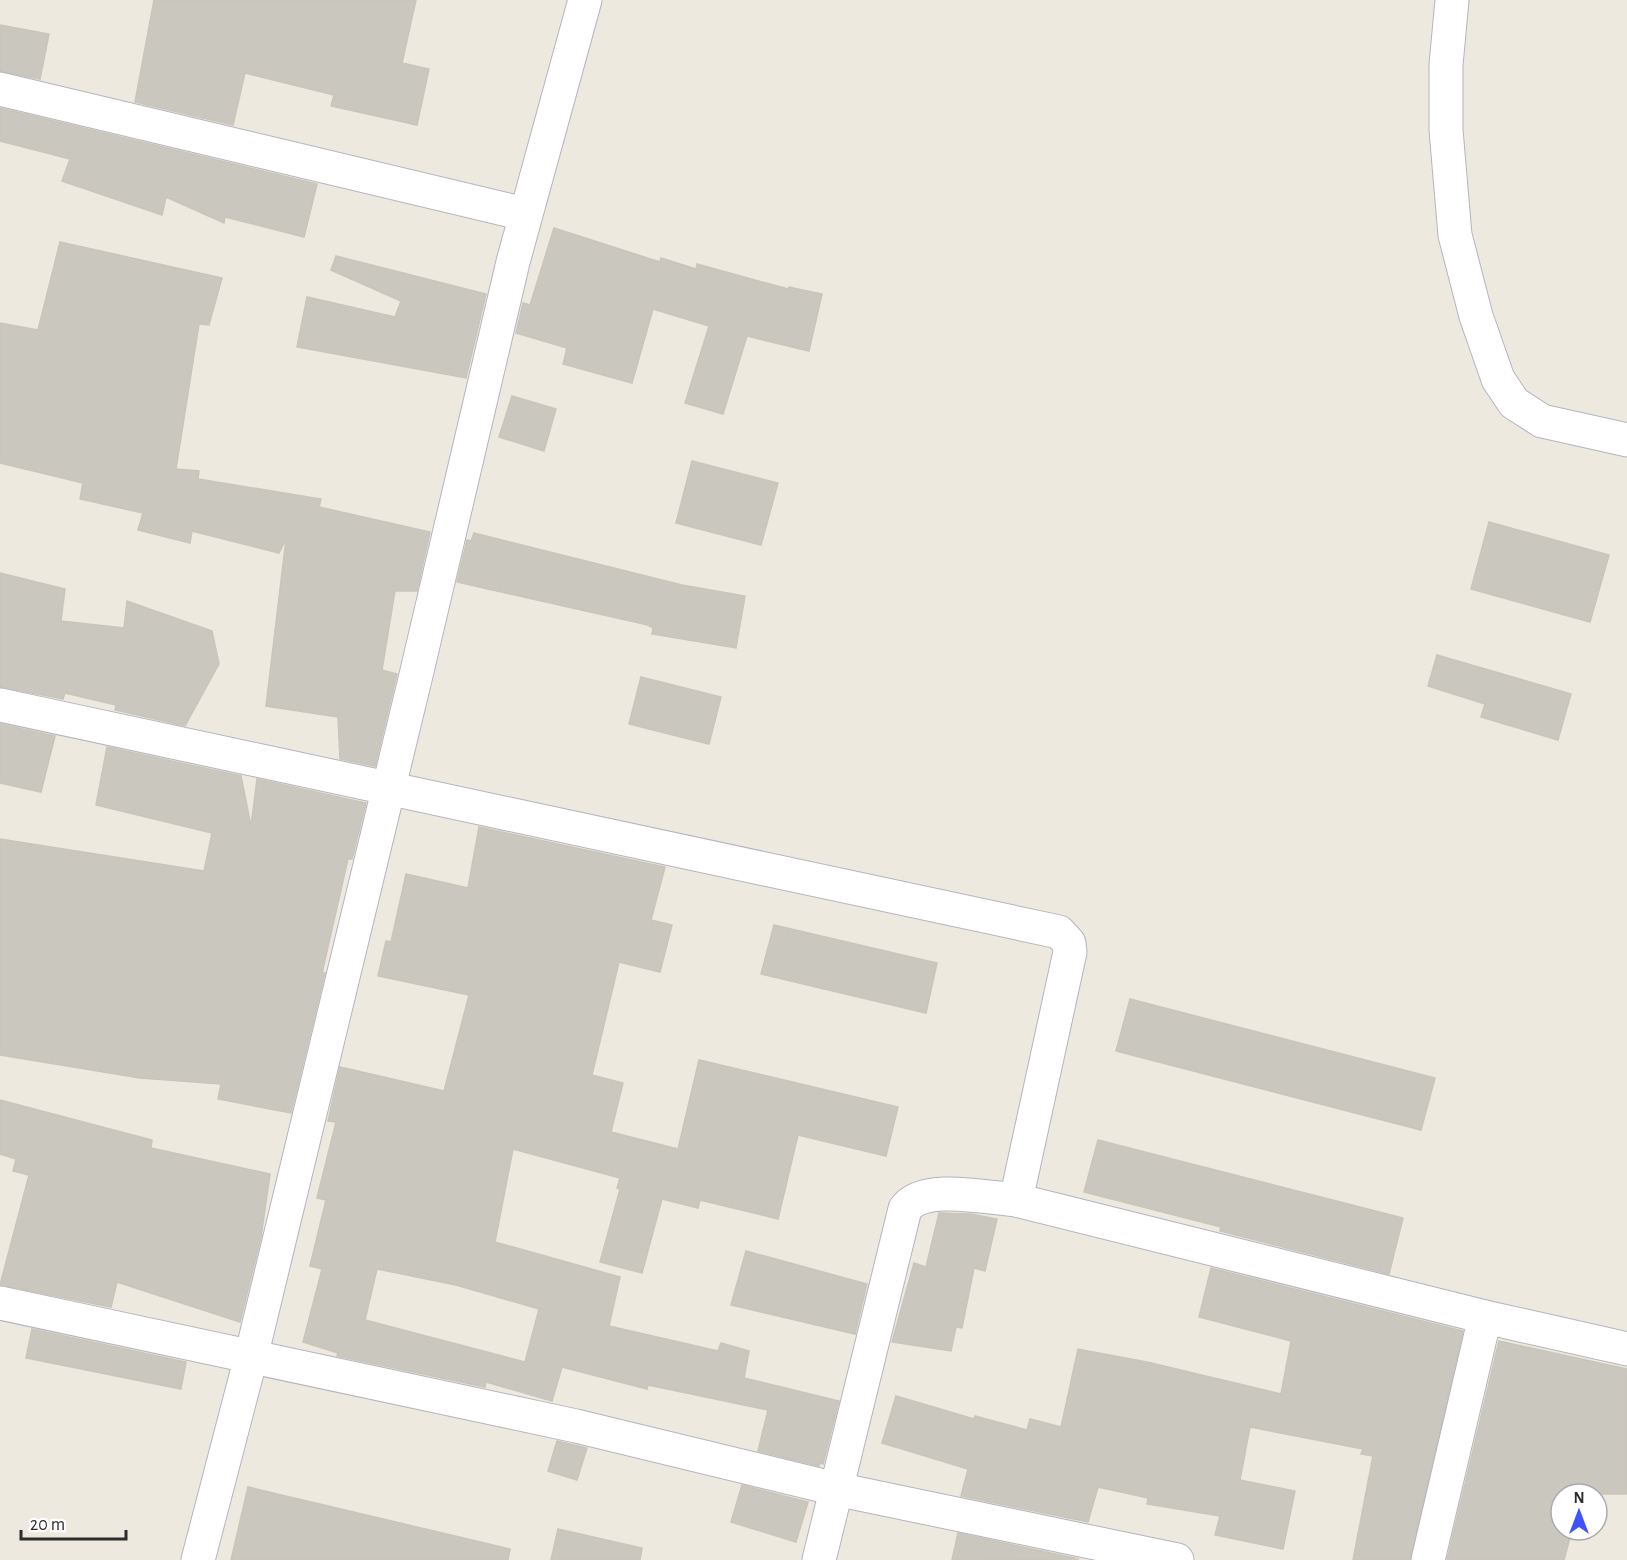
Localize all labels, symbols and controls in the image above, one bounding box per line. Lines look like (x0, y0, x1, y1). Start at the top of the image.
north arrow (1549, 1482, 1609, 1542)
text: N (1573, 1490, 1585, 1506)
scale bar (21, 1503, 126, 1541)
text: 20 m (30, 1516, 65, 1534)

